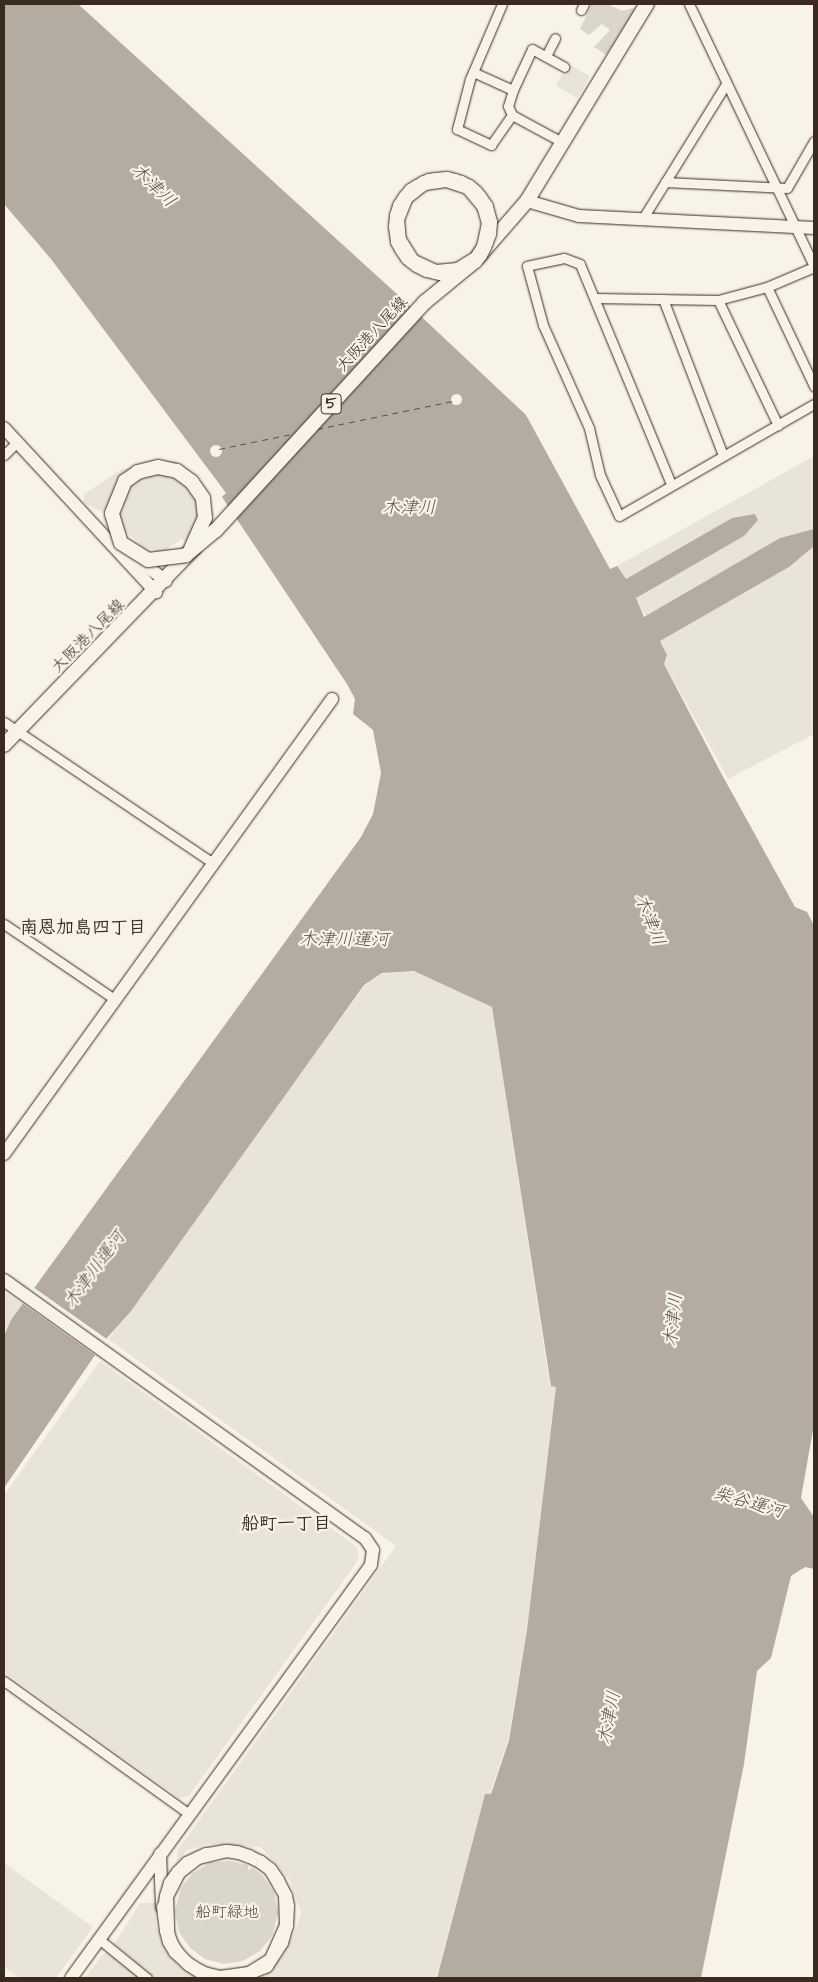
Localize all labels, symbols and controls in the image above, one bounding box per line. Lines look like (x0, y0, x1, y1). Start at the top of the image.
water label: 木津川 (126, 159, 180, 213)
street label: 大阪港八尾線 (332, 292, 412, 376)
road number: 5 (320, 392, 342, 416)
water label: 木津川 (382, 497, 436, 519)
street label: 大阪港八尾線 (47, 595, 129, 677)
water label: 木津川 (629, 891, 669, 949)
district label: 南恩加島四丁目 (20, 917, 146, 939)
water label: 木津川運河 (299, 929, 389, 951)
water label: 木津川運河 (60, 1227, 130, 1313)
water label: 木津川 (660, 1292, 688, 1348)
water label: 柴谷運河 (711, 1483, 787, 1523)
district label: 船町一丁目 (241, 1513, 331, 1535)
water label: 木津川 (594, 1689, 626, 1747)
park label: 船町緑地 (195, 1902, 259, 1922)

